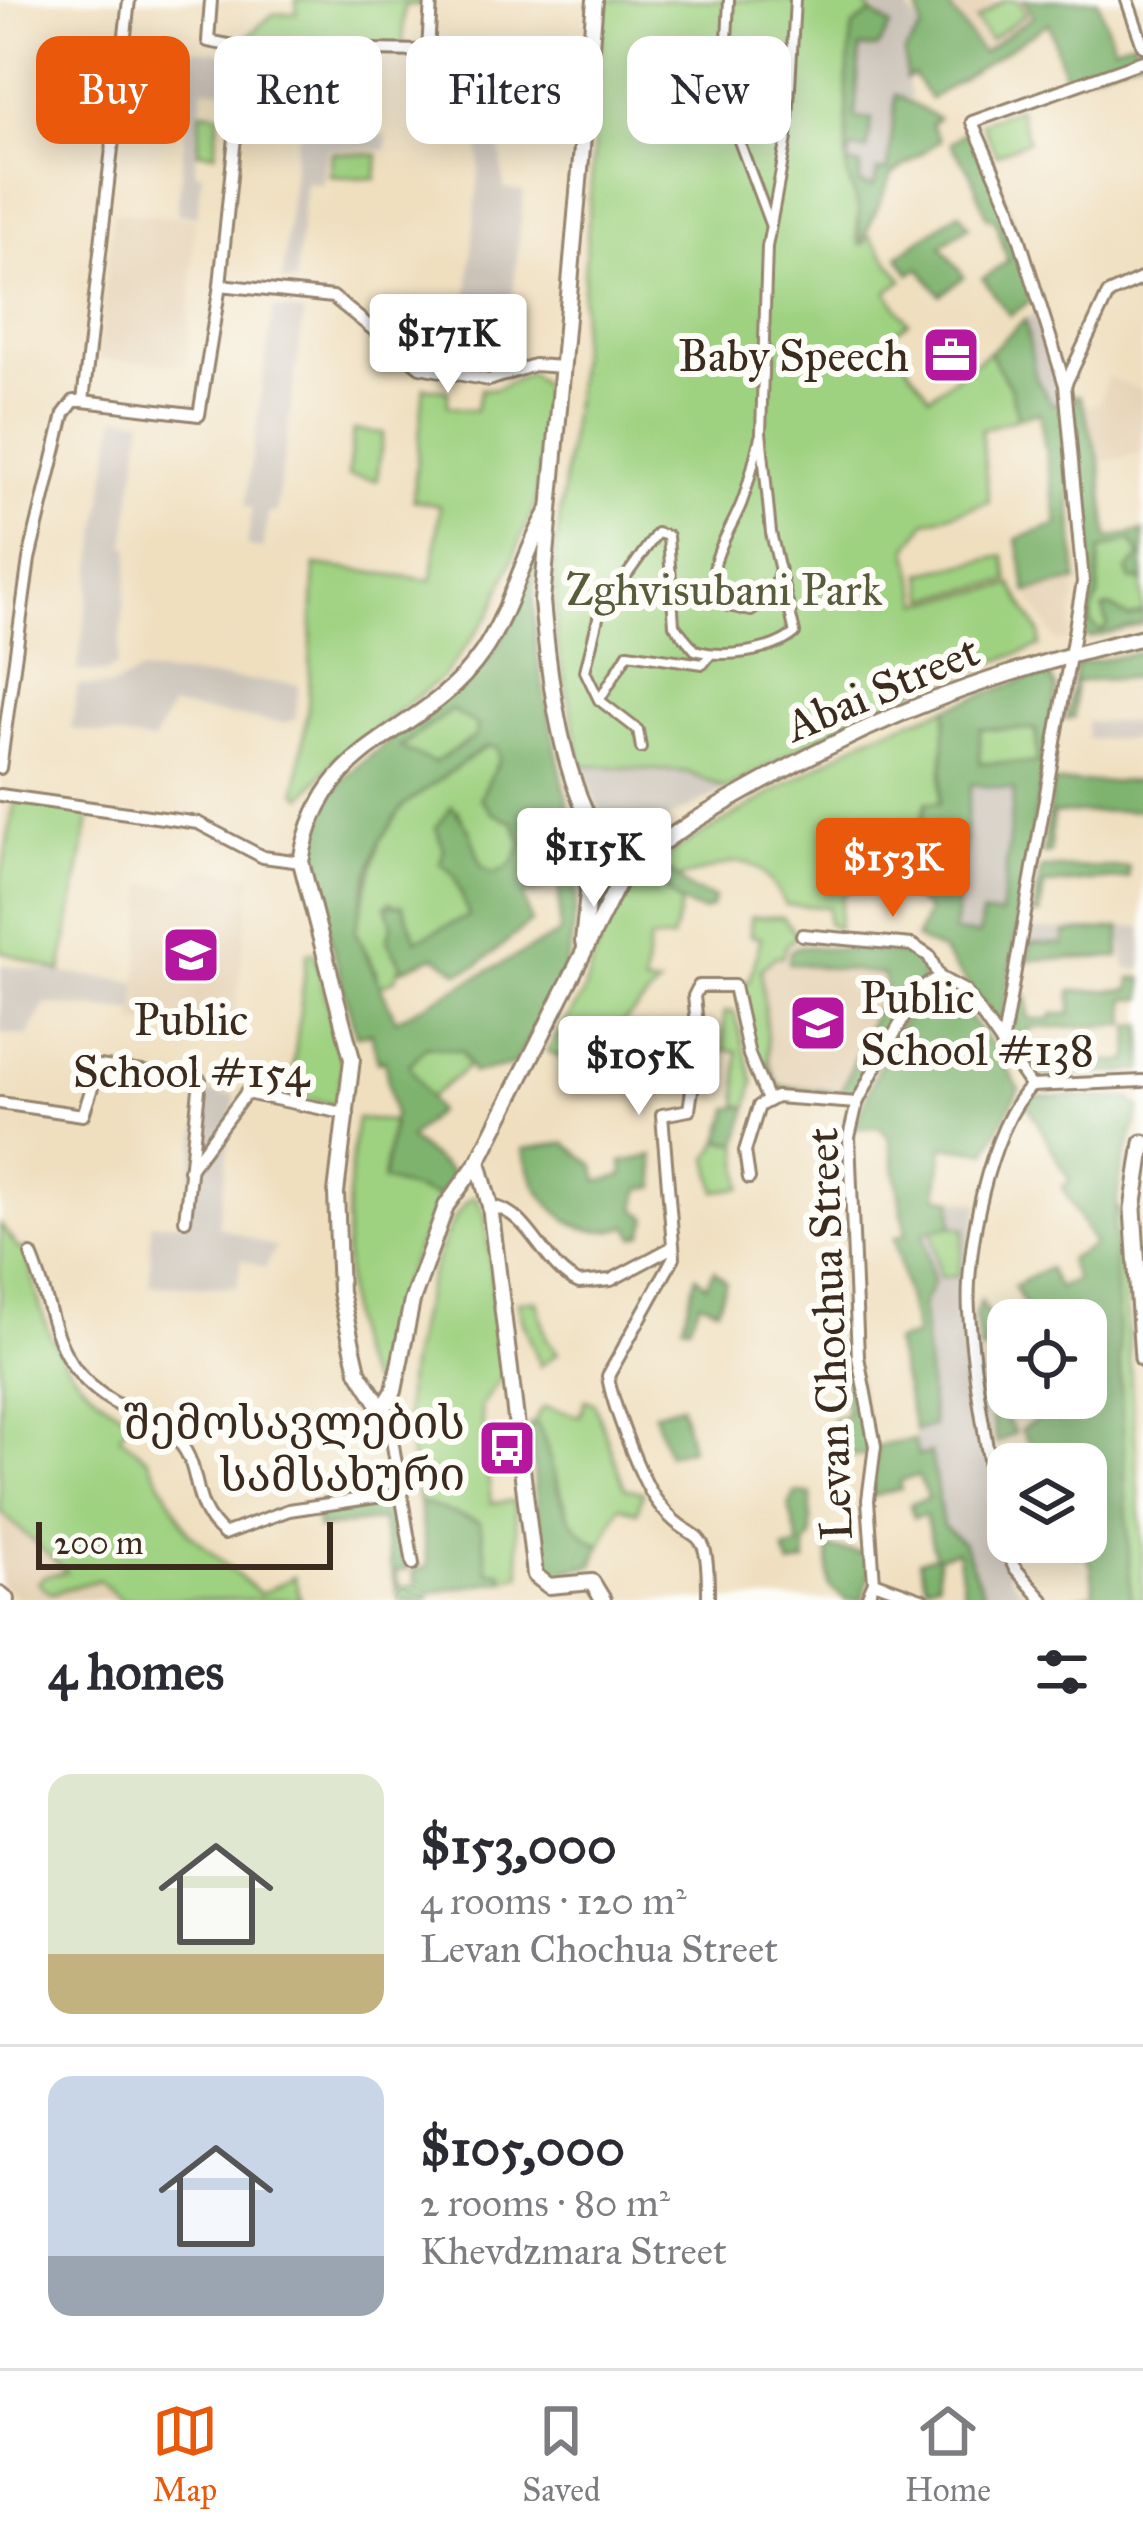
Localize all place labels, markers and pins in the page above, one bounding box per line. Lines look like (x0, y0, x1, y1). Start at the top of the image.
pin: $171K (364, 294, 532, 396)
office icon: Baby Speech (920, 324, 982, 386)
place label: Baby Speech (678, 328, 909, 383)
pin: $115K (510, 808, 678, 910)
pin: $153K (809, 818, 977, 920)
school or university icon: Public School #154 (160, 924, 222, 986)
place label: Public School #138 (860, 970, 1094, 1077)
place label: Public School #154 (73, 992, 310, 1099)
school or university icon: Public School #138 (787, 992, 849, 1054)
pin: $105K (555, 1016, 723, 1118)
place label: შემოსავლების სამსახური (124, 1395, 465, 1502)
bus stop icon: შემოსავლების სამსახური (476, 1417, 538, 1479)

